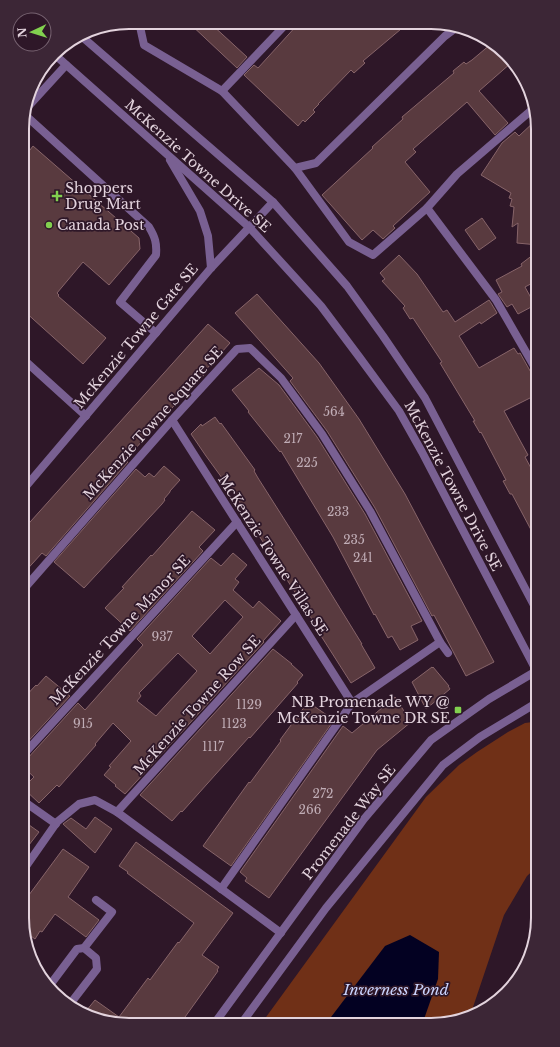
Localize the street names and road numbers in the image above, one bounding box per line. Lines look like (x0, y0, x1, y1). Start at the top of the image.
street label: McKenzie Towne Drive SE (121, 96, 275, 236)
street label: McKenzie Towne Gate SE (70, 260, 202, 412)
street label: McKenzie Towne Square SE (79, 343, 227, 503)
street label: McKenzie Towne Drive SE (400, 398, 506, 574)
street label: McKenzie Towne Villas SE (214, 471, 332, 639)
street label: McKenzie Towne Manor SE (46, 551, 194, 709)
street label: McKenzie Towne Row SE (130, 632, 264, 778)
street label: Promenade Way SE (298, 761, 400, 883)

